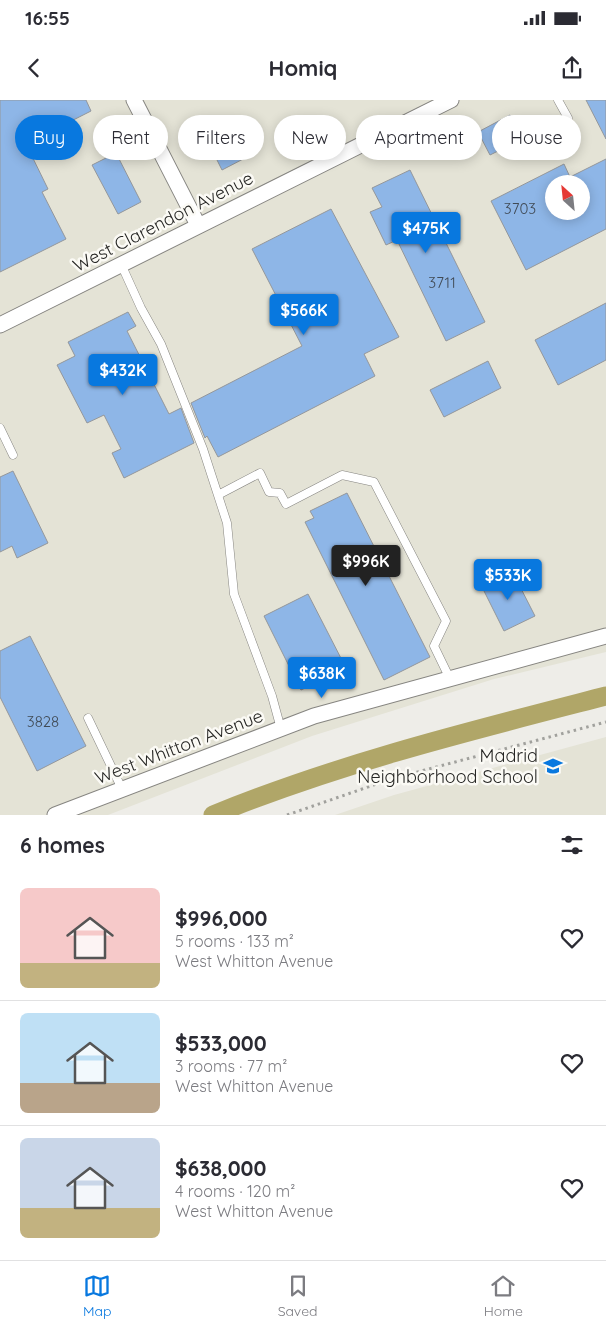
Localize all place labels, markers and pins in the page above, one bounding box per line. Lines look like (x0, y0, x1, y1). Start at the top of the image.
pin: $475K (391, 212, 461, 254)
pin: $566K (269, 294, 339, 336)
pin: $432K (88, 354, 158, 396)
pin: $996K (331, 544, 401, 587)
pin: $533K (473, 558, 543, 601)
pin: $638K (287, 656, 357, 699)
place label: Madrid Neighborhood School (357, 744, 538, 788)
school or university icon: Madrid Neighborhood School (542, 755, 564, 777)

